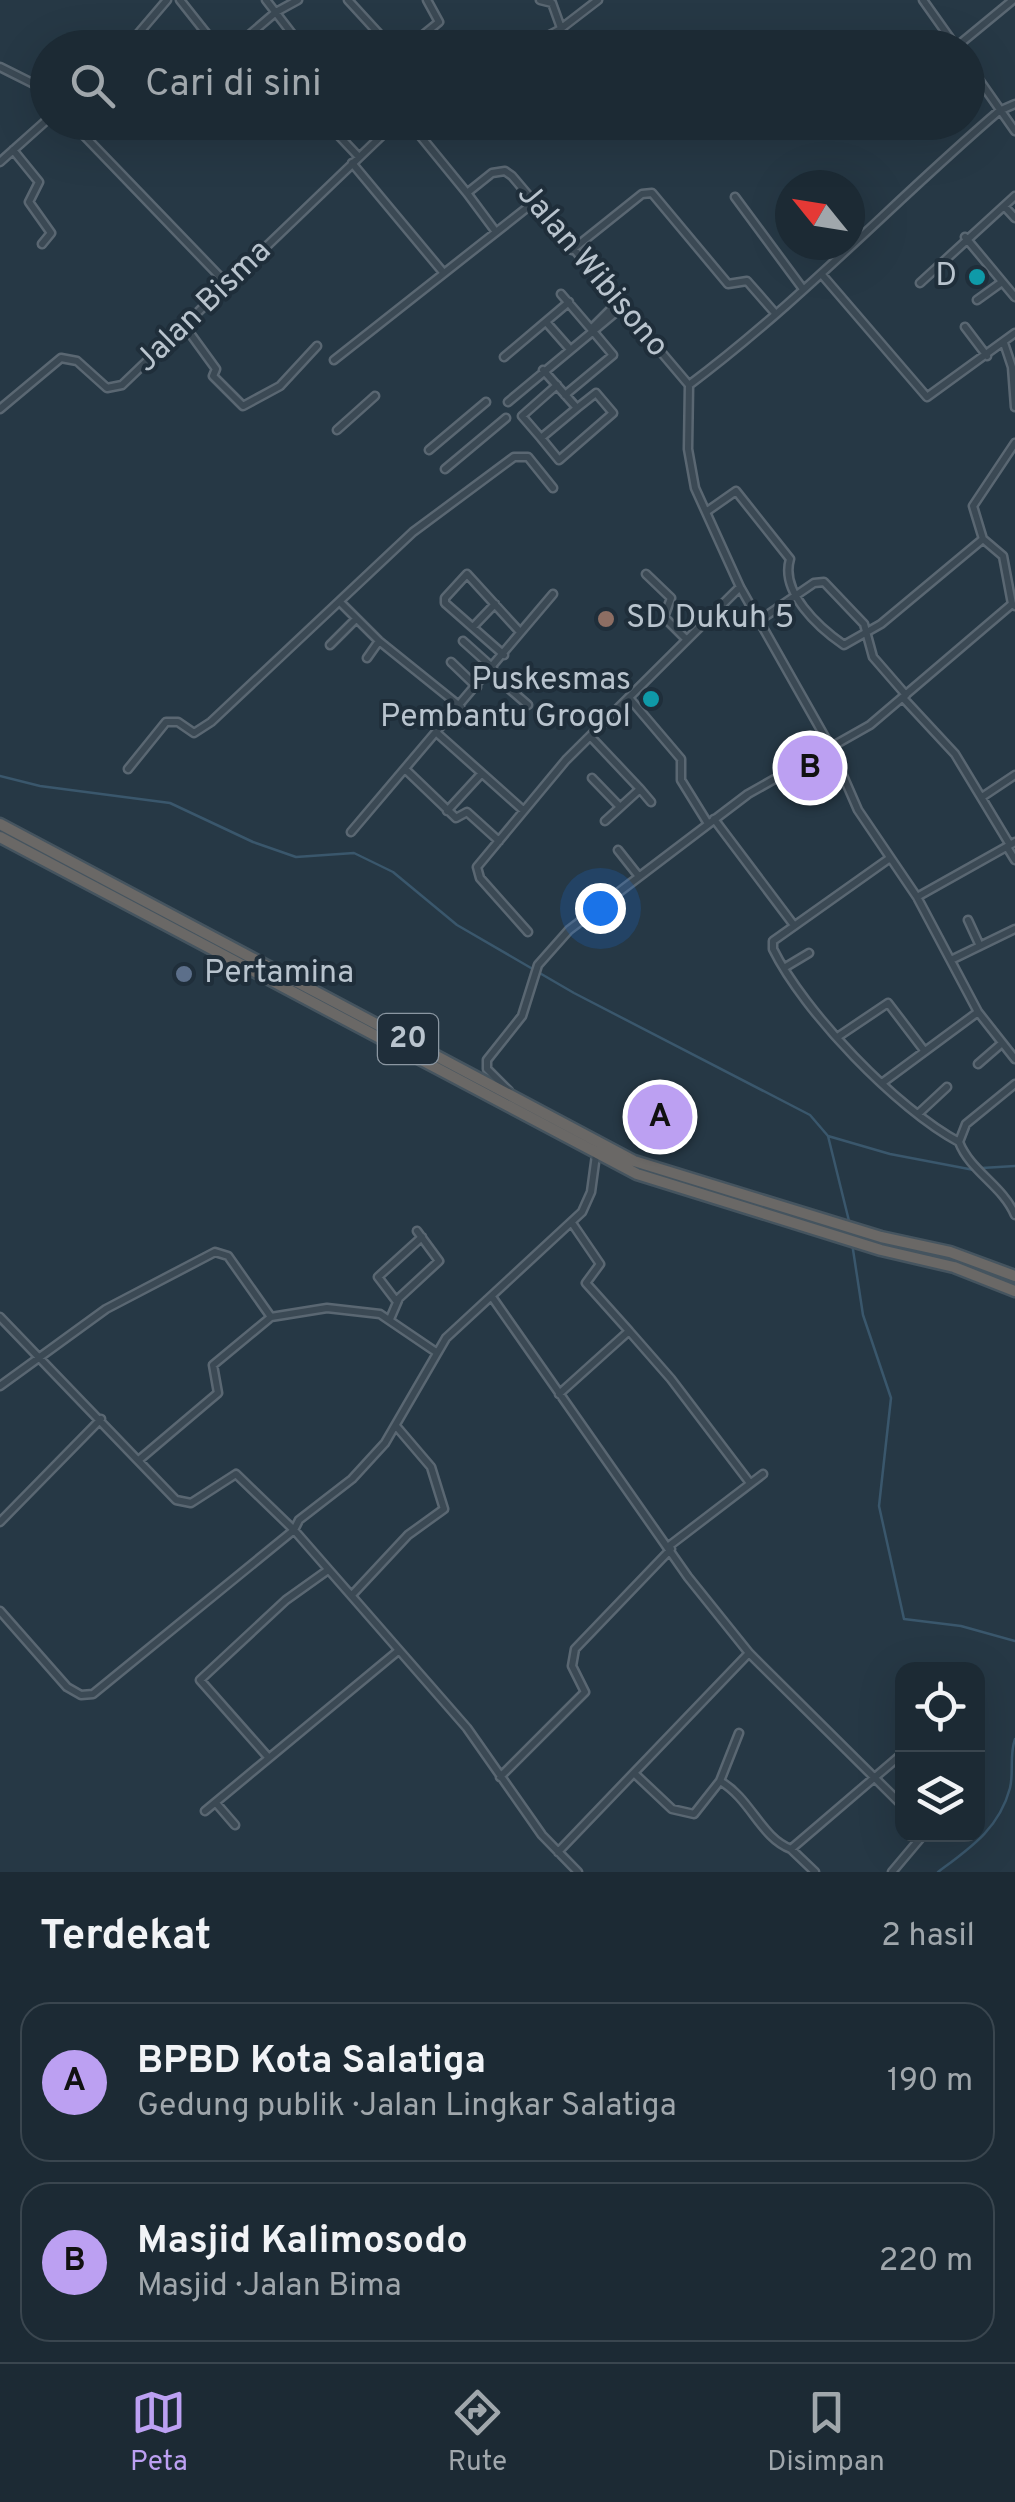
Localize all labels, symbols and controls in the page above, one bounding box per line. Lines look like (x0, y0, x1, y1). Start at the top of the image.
search box (30, 30, 985, 140)
icon: search (65, 58, 120, 113)
text: Cari di sini (145, 61, 322, 110)
north arrow (775, 170, 865, 260)
street label: Jalan Wibisono (508, 176, 676, 366)
street label: Jalan Bisma (128, 232, 280, 382)
place label: D (935, 257, 957, 297)
marker: D (966, 266, 988, 288)
place label: SD Dukuh 5 (626, 599, 794, 639)
marker: SD Dukuh 5 (595, 608, 617, 630)
place label: Puskesmas Pembantu Grogol (380, 661, 631, 738)
marker: Puskesmas Pembantu Grogol (640, 688, 662, 710)
pin: B (778, 730, 842, 806)
your location (575, 883, 626, 934)
place label: Pertamina (204, 954, 354, 994)
marker: Pertamina (173, 963, 195, 985)
road number: 20 (378, 1014, 438, 1064)
pin: A (628, 1080, 692, 1154)
map controls (895, 1662, 985, 1842)
button: locate (895, 1662, 985, 1752)
button: layers (895, 1752, 985, 1842)
text: Terdekat (40, 1911, 211, 1964)
text: 2 hasil (881, 1917, 975, 1957)
text: BPBD Kota Salatiga (137, 2038, 486, 2087)
text: A (63, 2062, 86, 2102)
text: 190 m (887, 2062, 973, 2102)
text: Gedung publik · Jalan Lingkar Salatiga (137, 2087, 677, 2127)
text: Masjid Kalimosodo (137, 2218, 468, 2267)
text: B (63, 2242, 86, 2282)
text: 220 m (879, 2242, 973, 2282)
text: Masjid · Jalan Bima (137, 2267, 402, 2307)
tab: Peta (130, 2385, 188, 2481)
tab: Rute (448, 2385, 507, 2481)
tab: Disimpan (767, 2385, 885, 2481)

